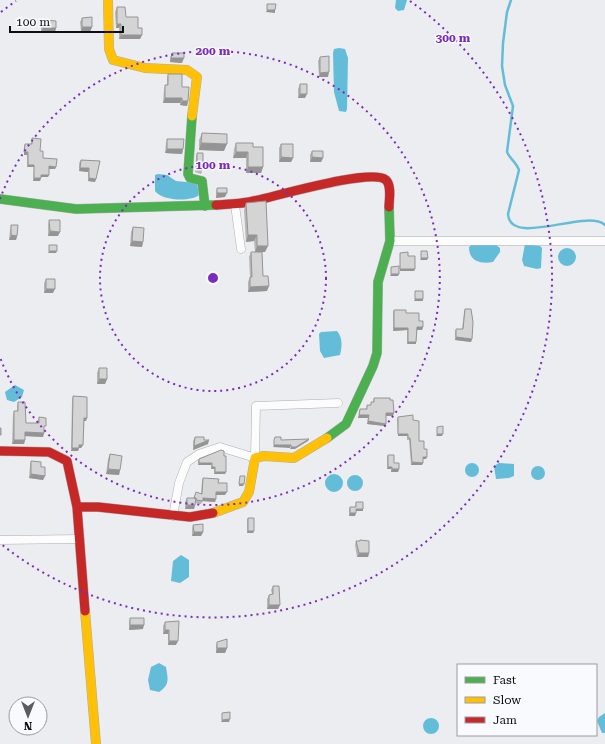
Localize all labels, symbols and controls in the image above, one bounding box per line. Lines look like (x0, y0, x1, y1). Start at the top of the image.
scale bar (10, 8, 123, 34)
text: 100 m (16, 15, 50, 29)
text: 300 m (436, 31, 471, 45)
text: 200 m (196, 44, 231, 58)
text: 100 m (196, 158, 231, 172)
centre of rings (206, 271, 220, 285)
legend (457, 664, 597, 736)
text: Fast (493, 673, 517, 687)
text: Slow (493, 693, 521, 707)
north arrow (8, 696, 48, 736)
text: Jam (493, 713, 517, 727)
text: N (23, 719, 32, 732)

